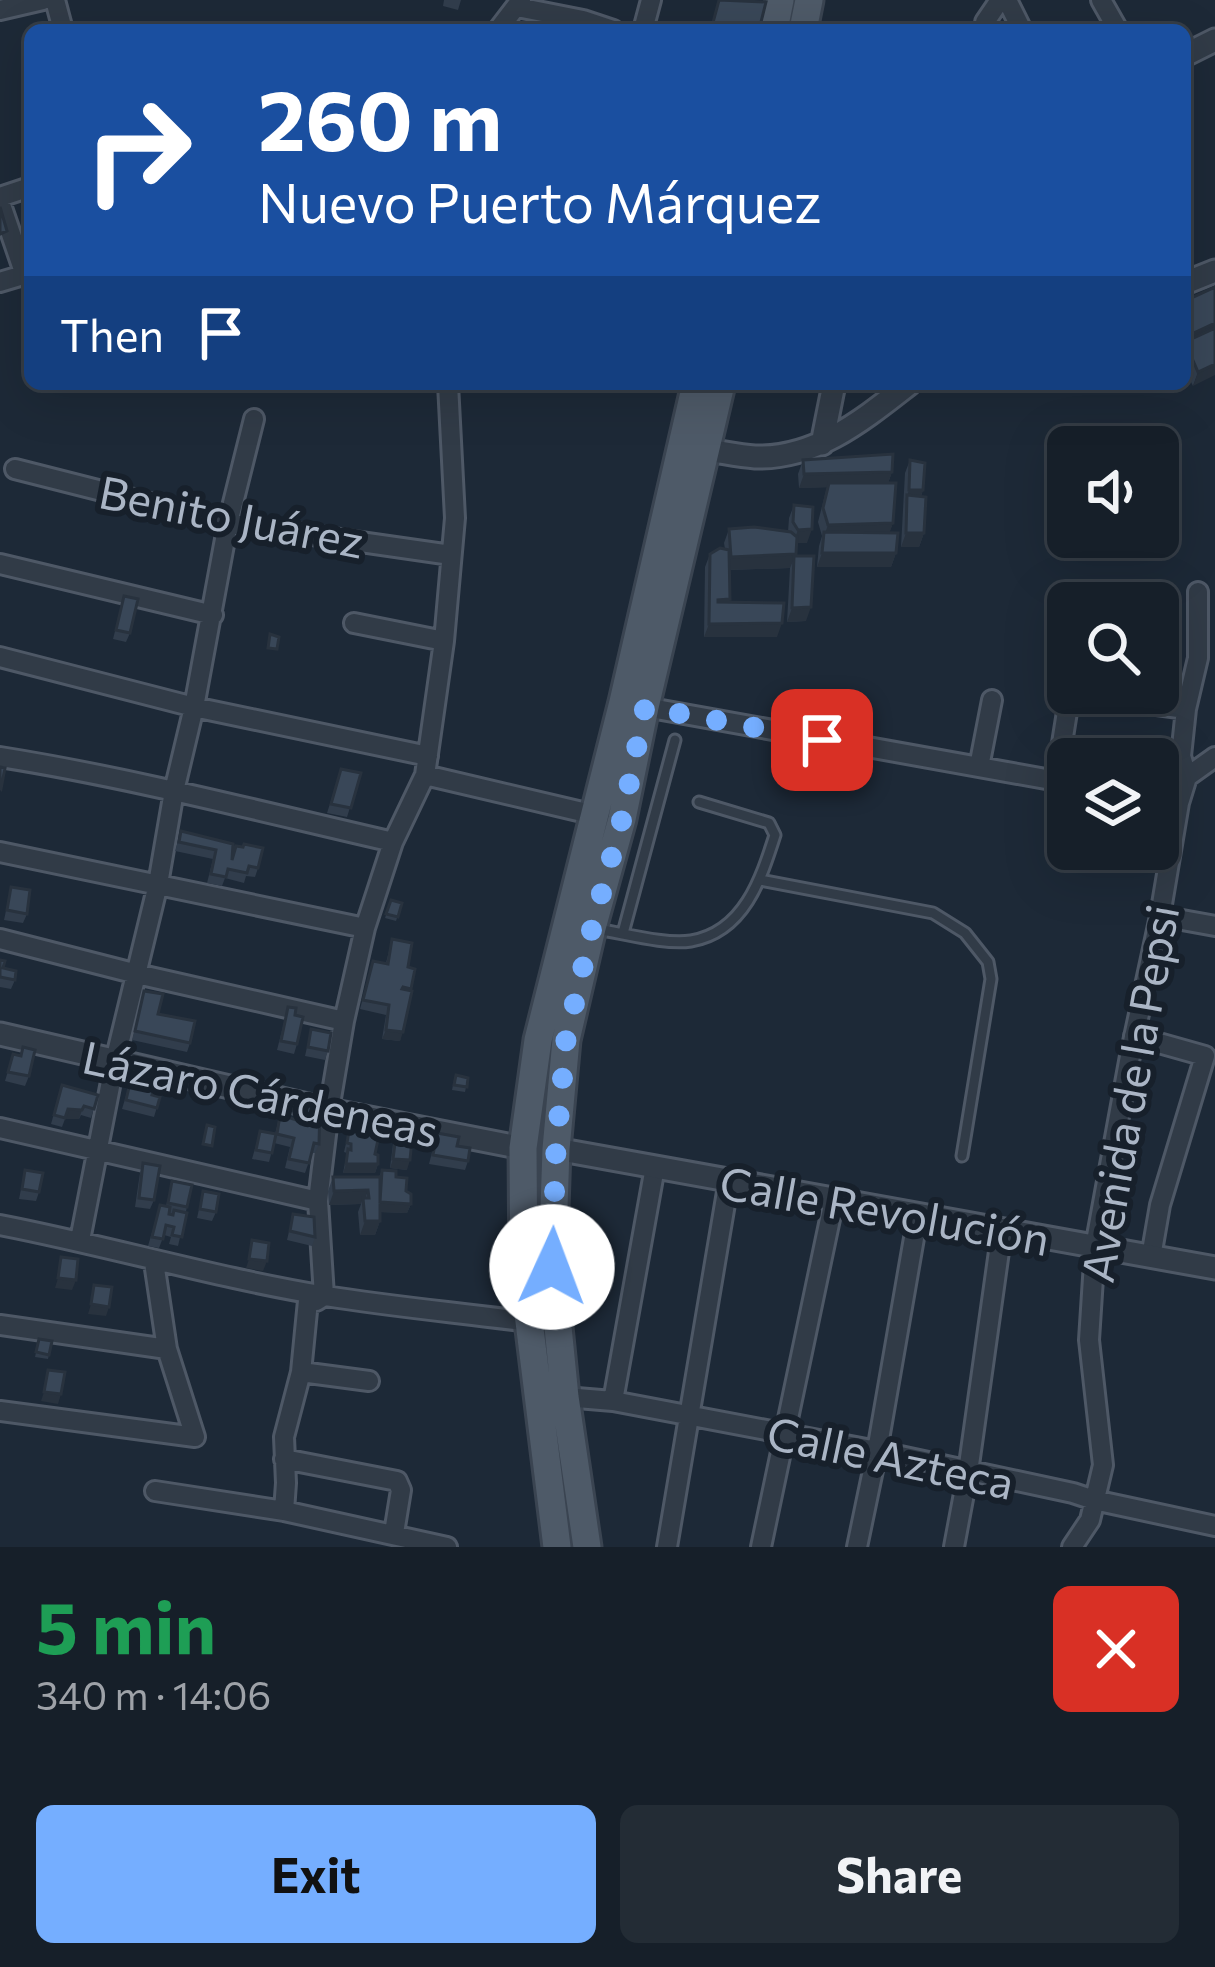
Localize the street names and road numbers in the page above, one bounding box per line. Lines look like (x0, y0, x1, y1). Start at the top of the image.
street label: Benito Juárez (95, 462, 369, 568)
street label: Avenida de la Pepsi (1068, 900, 1188, 1286)
street label: Lázaro Cárdeneas (78, 1027, 444, 1157)
street label: Calle Revolución (716, 1153, 1054, 1265)
street label: Calle Azteca (763, 1403, 1019, 1509)

